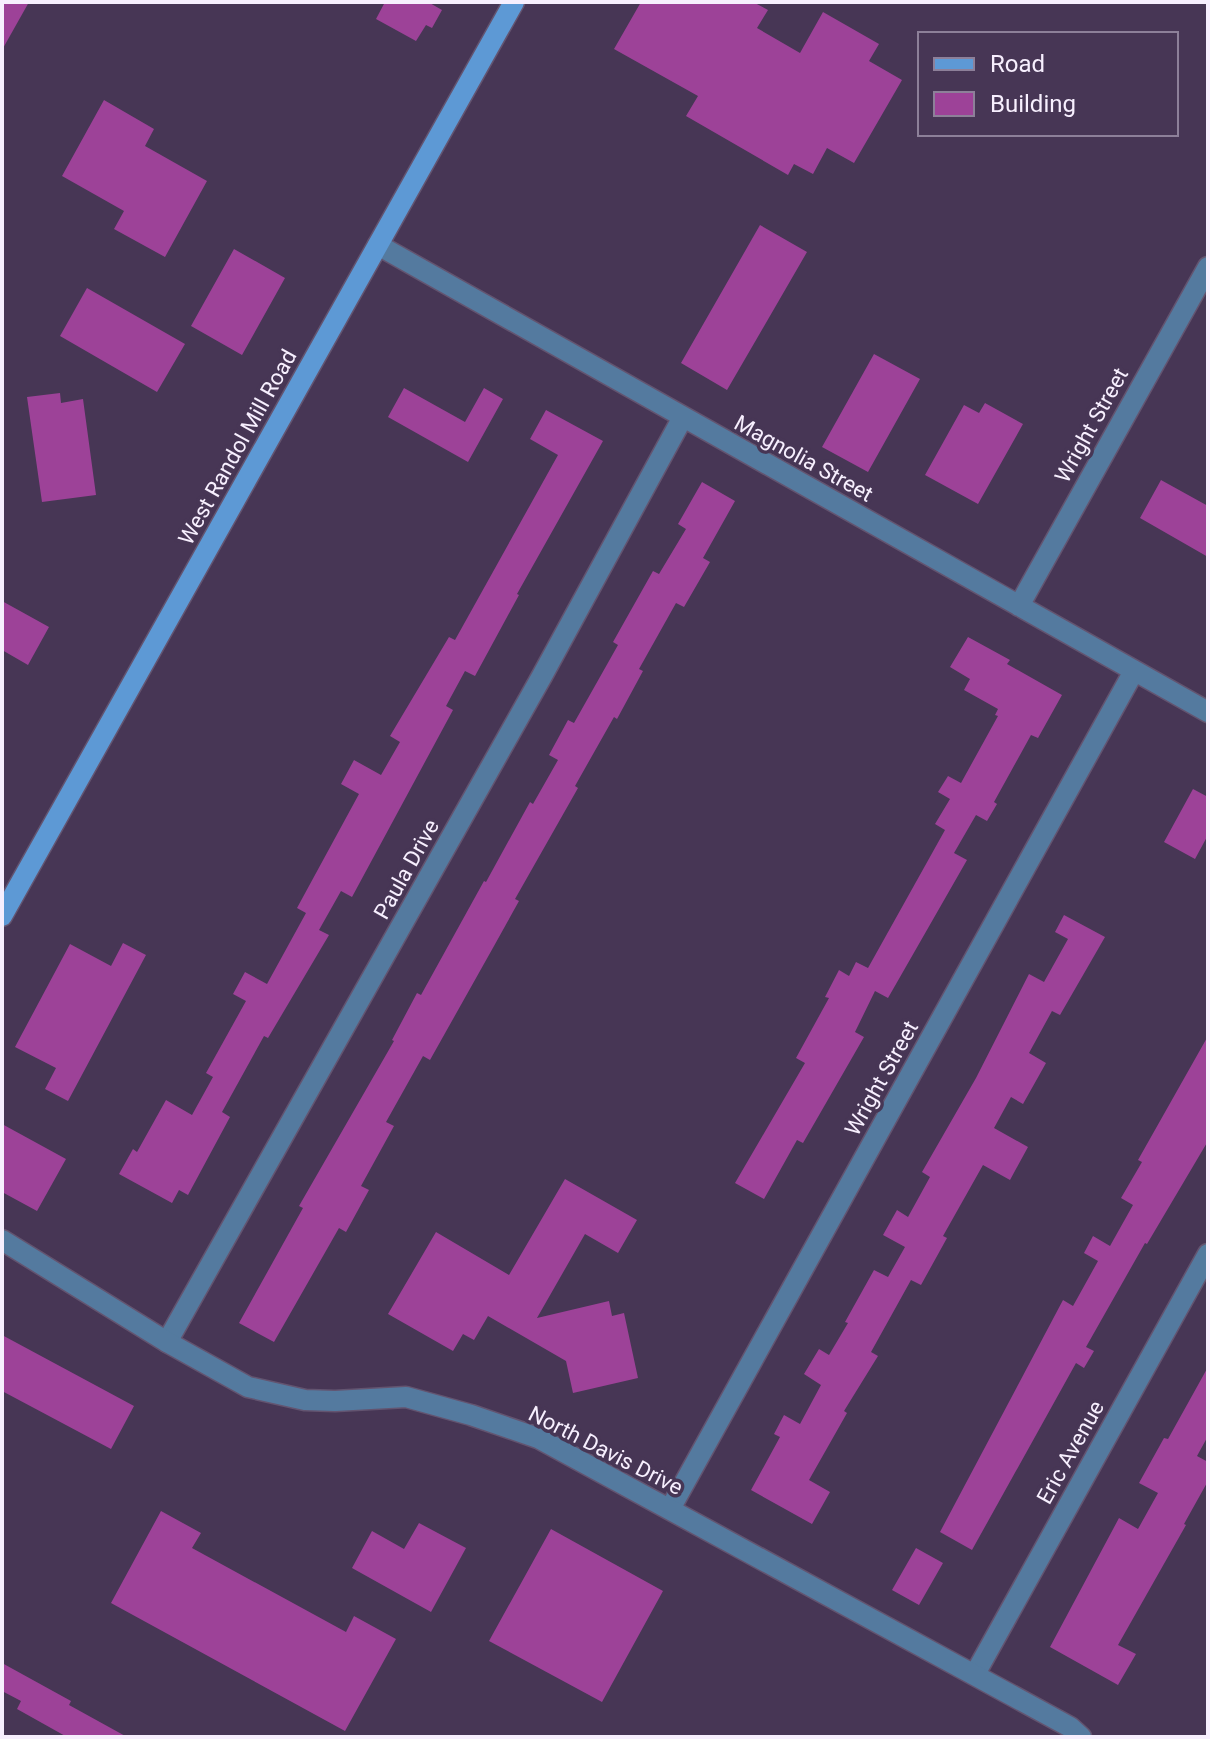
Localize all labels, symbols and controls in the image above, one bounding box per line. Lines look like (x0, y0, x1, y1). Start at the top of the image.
legend (918, 32, 1178, 136)
text: Road (990, 50, 1045, 78)
text: Building (990, 90, 1076, 118)
street label: West Randol Mill Road (173, 345, 302, 549)
street label: Wright Street (1050, 364, 1133, 487)
street label: Magnolia Street (730, 410, 877, 507)
street label: Paula Drive (369, 815, 444, 923)
street label: Wright Street (840, 1017, 923, 1140)
street label: Eric Avenue (1032, 1396, 1109, 1508)
street label: North Davis Drive (525, 1401, 687, 1500)

